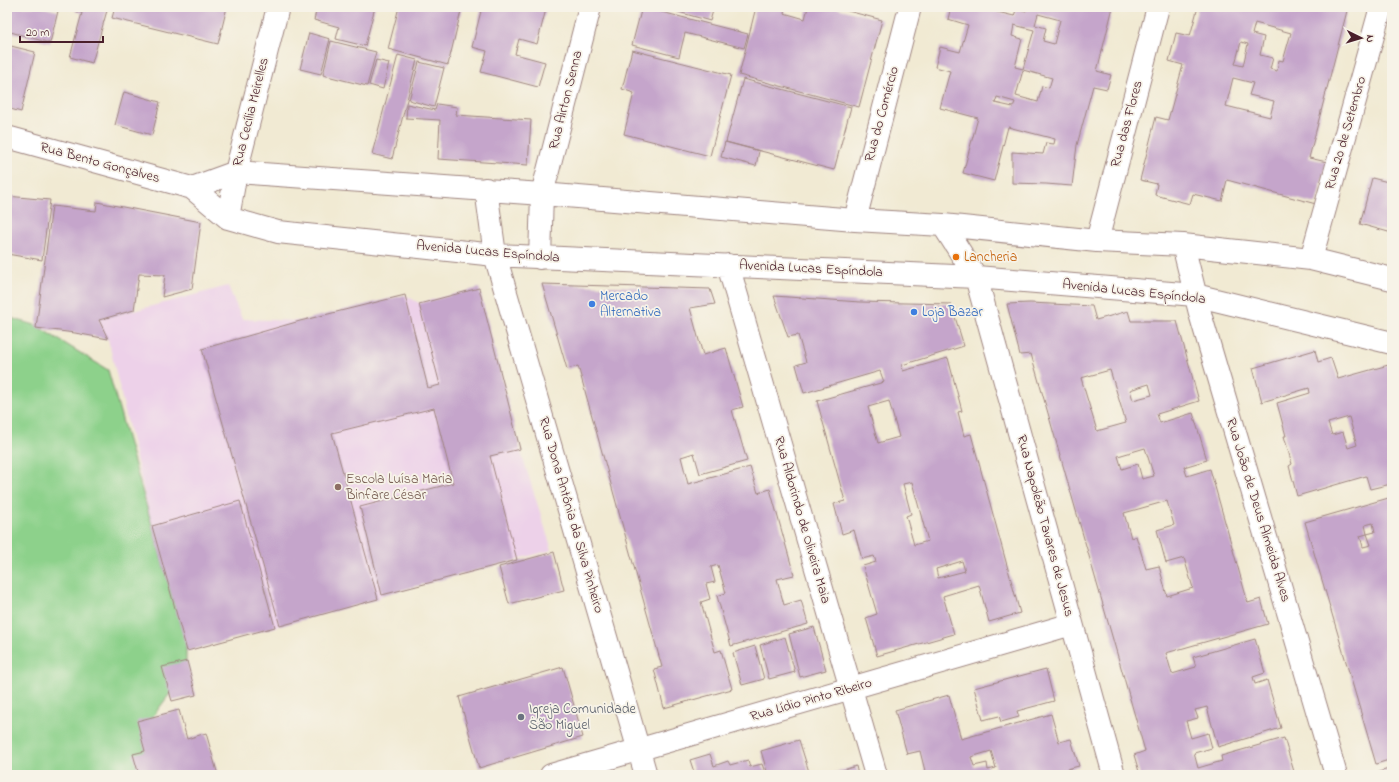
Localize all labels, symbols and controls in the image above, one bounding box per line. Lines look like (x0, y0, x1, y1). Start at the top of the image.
scale bar (20, 18, 103, 44)
north arrow (1341, 18, 1381, 58)
text: 20 m (26, 24, 49, 42)
text: N (1362, 34, 1378, 43)
street label: Rua Airton Senna (544, 48, 588, 152)
street label: Rua Cecília Meirelles (227, 55, 275, 169)
street label: Rua do Comércio (859, 64, 905, 164)
street label: Rua 20 de Setembro (1320, 74, 1372, 192)
street label: Rua das Flores (1105, 78, 1149, 170)
street label: Rua Bento Gonçalves (38, 137, 162, 189)
street label: Avenida Lucas Espíndola (415, 235, 561, 269)
place label: Lancheria (964, 247, 1017, 268)
marker: Lancheria (951, 252, 961, 262)
street label: Avenida Lucas Espíndola (739, 255, 883, 283)
street label: Avenida Lucas Espíndola (1061, 274, 1207, 310)
place label: Mercado Alternativa (600, 286, 661, 323)
marker: Mercado Alternativa (587, 299, 597, 309)
place label: Loja Bazar (922, 302, 983, 323)
marker: Loja Bazar (909, 307, 919, 317)
street label: Rua Dona Antônia da Silva Pinheiro (533, 414, 609, 616)
street label: Rua João de Deus Almeida Alves (1220, 415, 1296, 605)
street label: Rua Napoleão Tavares de Jesus (1011, 433, 1079, 619)
street label: Rua Aldorindo de Oliveira Maia (768, 434, 836, 606)
place label: Escola Luísa Maria Binfare César (345, 469, 452, 506)
marker: Escola Luísa Maria Binfare César (333, 482, 343, 492)
street label: Rua Lídio Pinto Ribeiro (748, 673, 874, 727)
place label: Igreja Comunidade São Miguel (529, 699, 637, 737)
marker: Igreja Comunidade São Miguel (516, 712, 526, 722)

